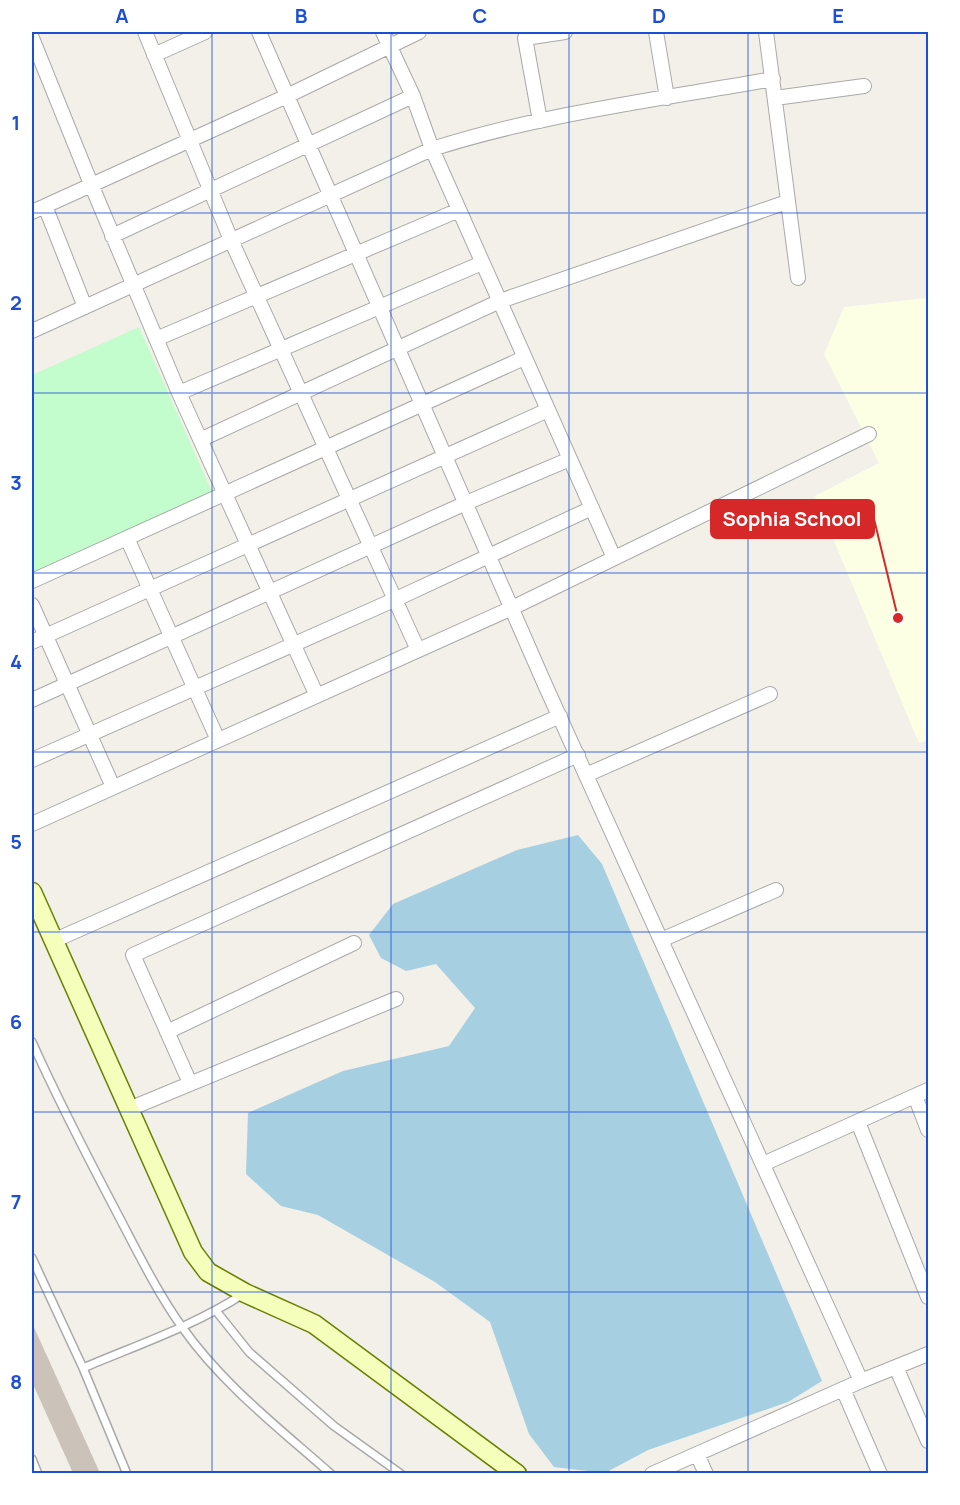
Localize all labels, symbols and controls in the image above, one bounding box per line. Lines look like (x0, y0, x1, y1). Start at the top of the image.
text: A (115, 2, 129, 29)
text: B (295, 2, 308, 29)
text: C (473, 2, 487, 29)
text: D (652, 2, 666, 29)
text: E (832, 2, 844, 29)
text: 1 (12, 109, 20, 136)
text: 2 (10, 289, 22, 316)
text: 3 (10, 469, 22, 496)
callout: Sophia School (711, 500, 874, 538)
text: Sophia School (723, 505, 861, 532)
text: 4 (10, 648, 22, 675)
text: 5 (10, 828, 22, 855)
text: 6 (10, 1008, 22, 1035)
text: 7 (11, 1188, 21, 1215)
text: 8 (10, 1368, 22, 1395)

